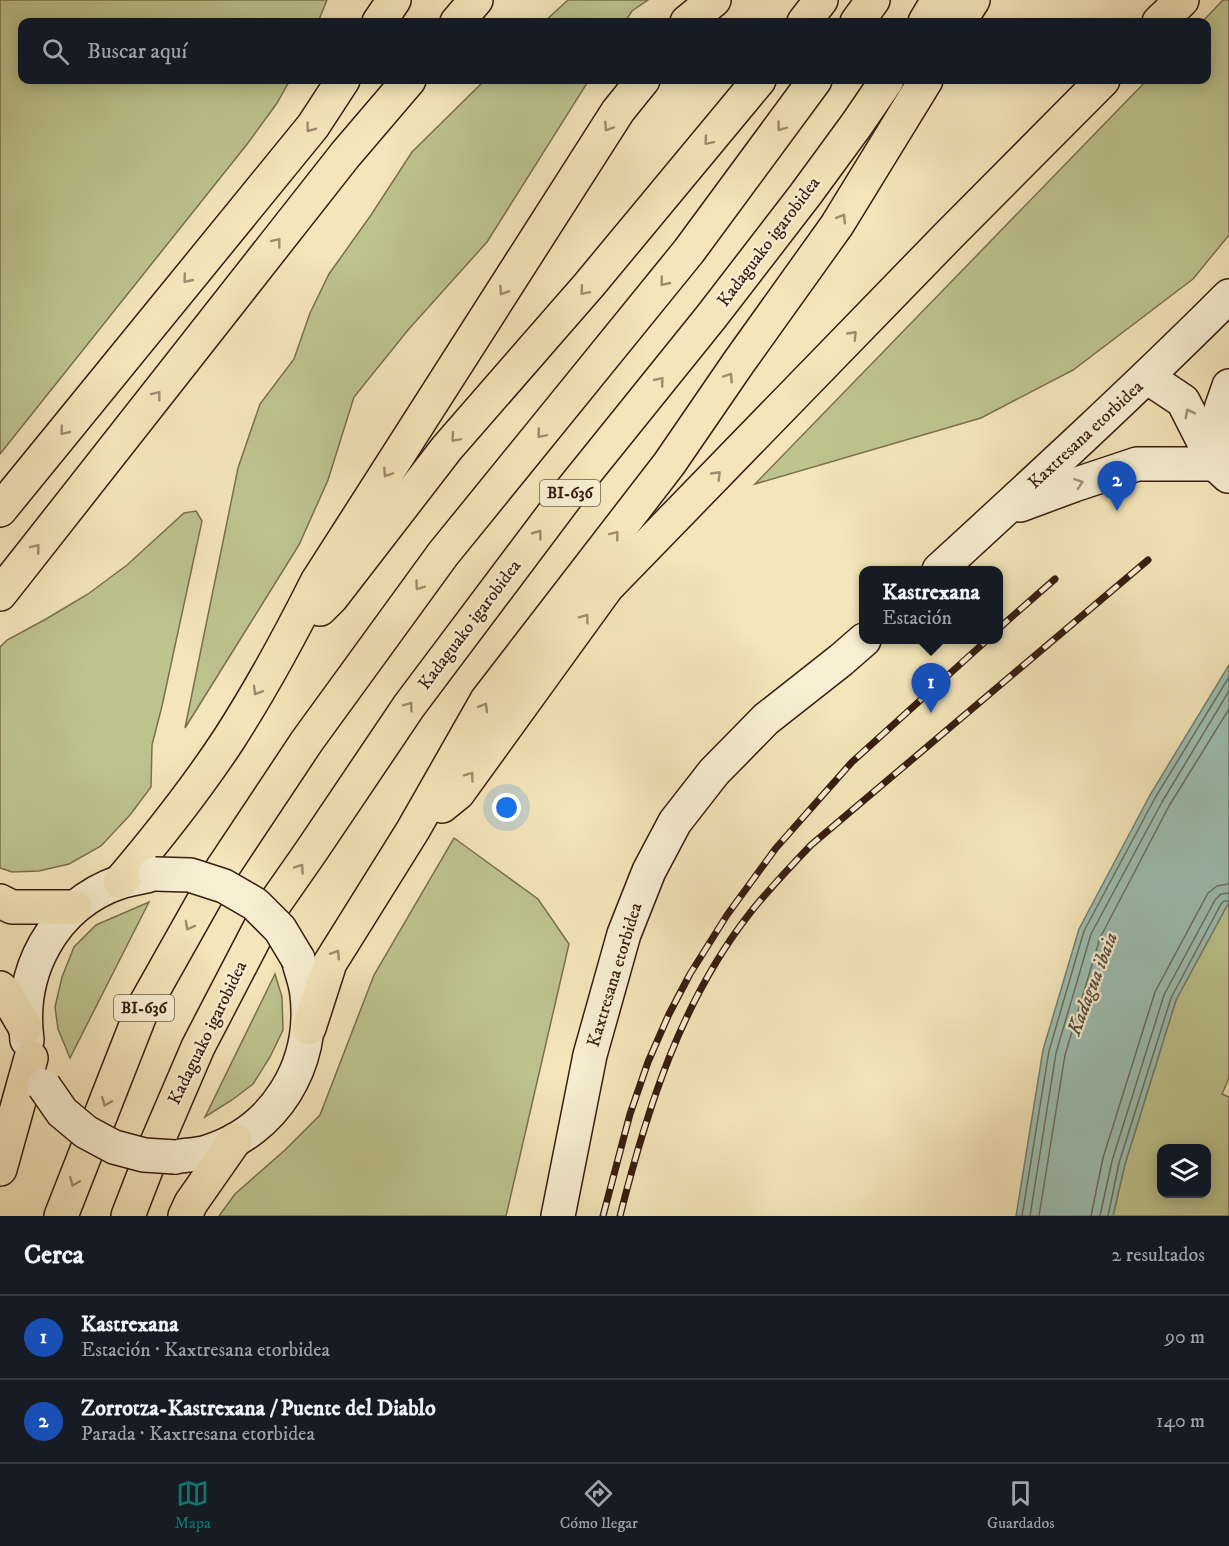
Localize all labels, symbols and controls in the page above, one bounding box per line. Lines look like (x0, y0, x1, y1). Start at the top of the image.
search box (18, 18, 1211, 84)
icon: search (39, 35, 72, 68)
text: Buscar aquí (87, 38, 187, 65)
one-way arrow (604, 120, 615, 131)
one-way arrow (777, 120, 788, 131)
one-way arrow (307, 122, 318, 133)
one-way arrow (705, 134, 716, 145)
street label: Kadaguako igarobidea (713, 172, 825, 311)
one-way arrow (834, 214, 846, 224)
one-way arrow (270, 238, 281, 249)
one-way arrow (184, 273, 195, 284)
one-way arrow (660, 276, 671, 287)
one-way arrow (499, 284, 510, 295)
one-way arrow (580, 284, 591, 295)
one-way arrow (845, 331, 856, 342)
one-way arrow (722, 372, 733, 383)
street label: Kaxtresana etorbidea (1024, 376, 1148, 494)
one-way arrow (652, 377, 663, 388)
one-way arrow (150, 391, 161, 402)
one-way arrow (1185, 409, 1196, 420)
one-way arrow (61, 424, 72, 435)
one-way arrow (537, 427, 548, 438)
one-way arrow (451, 431, 462, 442)
pin: 2 (1098, 462, 1136, 511)
one-way arrow (382, 467, 394, 477)
one-way arrow (710, 471, 721, 481)
one-way arrow (1073, 478, 1084, 491)
road number: BI-636 (540, 480, 600, 506)
one-way arrow (531, 529, 542, 540)
one-way arrow (607, 530, 618, 541)
one-way arrow (29, 544, 40, 555)
street label: Kadaguako igarobidea (414, 555, 526, 694)
popup (859, 566, 1003, 644)
text: Kastrexana (882, 579, 980, 606)
one-way arrow (415, 580, 426, 591)
text: Estación (882, 606, 952, 631)
one-way arrow (577, 613, 588, 624)
pin: 1 (912, 664, 950, 713)
one-way arrow (253, 685, 265, 695)
one-way arrow (402, 702, 413, 713)
one-way arrow (476, 703, 488, 713)
one-way arrow (463, 771, 474, 782)
your location (492, 793, 521, 822)
one-way arrow (292, 863, 303, 874)
street label: Kaxtresana etorbidea (583, 900, 647, 1050)
one-way arrow (185, 920, 197, 931)
water label: Kadagua ibaia (1062, 929, 1124, 1040)
one-way arrow (328, 950, 340, 960)
street label: Kadaguako igarobidea (164, 957, 252, 1108)
road number: BI-636 (114, 995, 174, 1021)
one-way arrow (101, 1096, 113, 1107)
map controls (1157, 1144, 1211, 1198)
button: layers (1157, 1144, 1211, 1198)
one-way arrow (69, 1176, 81, 1187)
text: Cerca (24, 1239, 84, 1272)
text: 2 resultados (1112, 1243, 1205, 1268)
text: Kastrexana (81, 1311, 179, 1338)
text: 1 (40, 1325, 47, 1350)
text: 90 m (1165, 1325, 1205, 1350)
text: Estación · Kaxtresana etorbidea (81, 1338, 330, 1363)
text: Zorrotza-Kastrexana / Puente del Diablo (81, 1395, 436, 1422)
text: 2 (39, 1409, 48, 1434)
text: 140 m (1156, 1409, 1205, 1434)
text: Parada · Kaxtresana etorbidea (81, 1422, 315, 1447)
tab: Mapa (174, 1477, 211, 1533)
tab: Cómo llegar (560, 1477, 638, 1533)
tab: Guardados (987, 1477, 1055, 1533)

